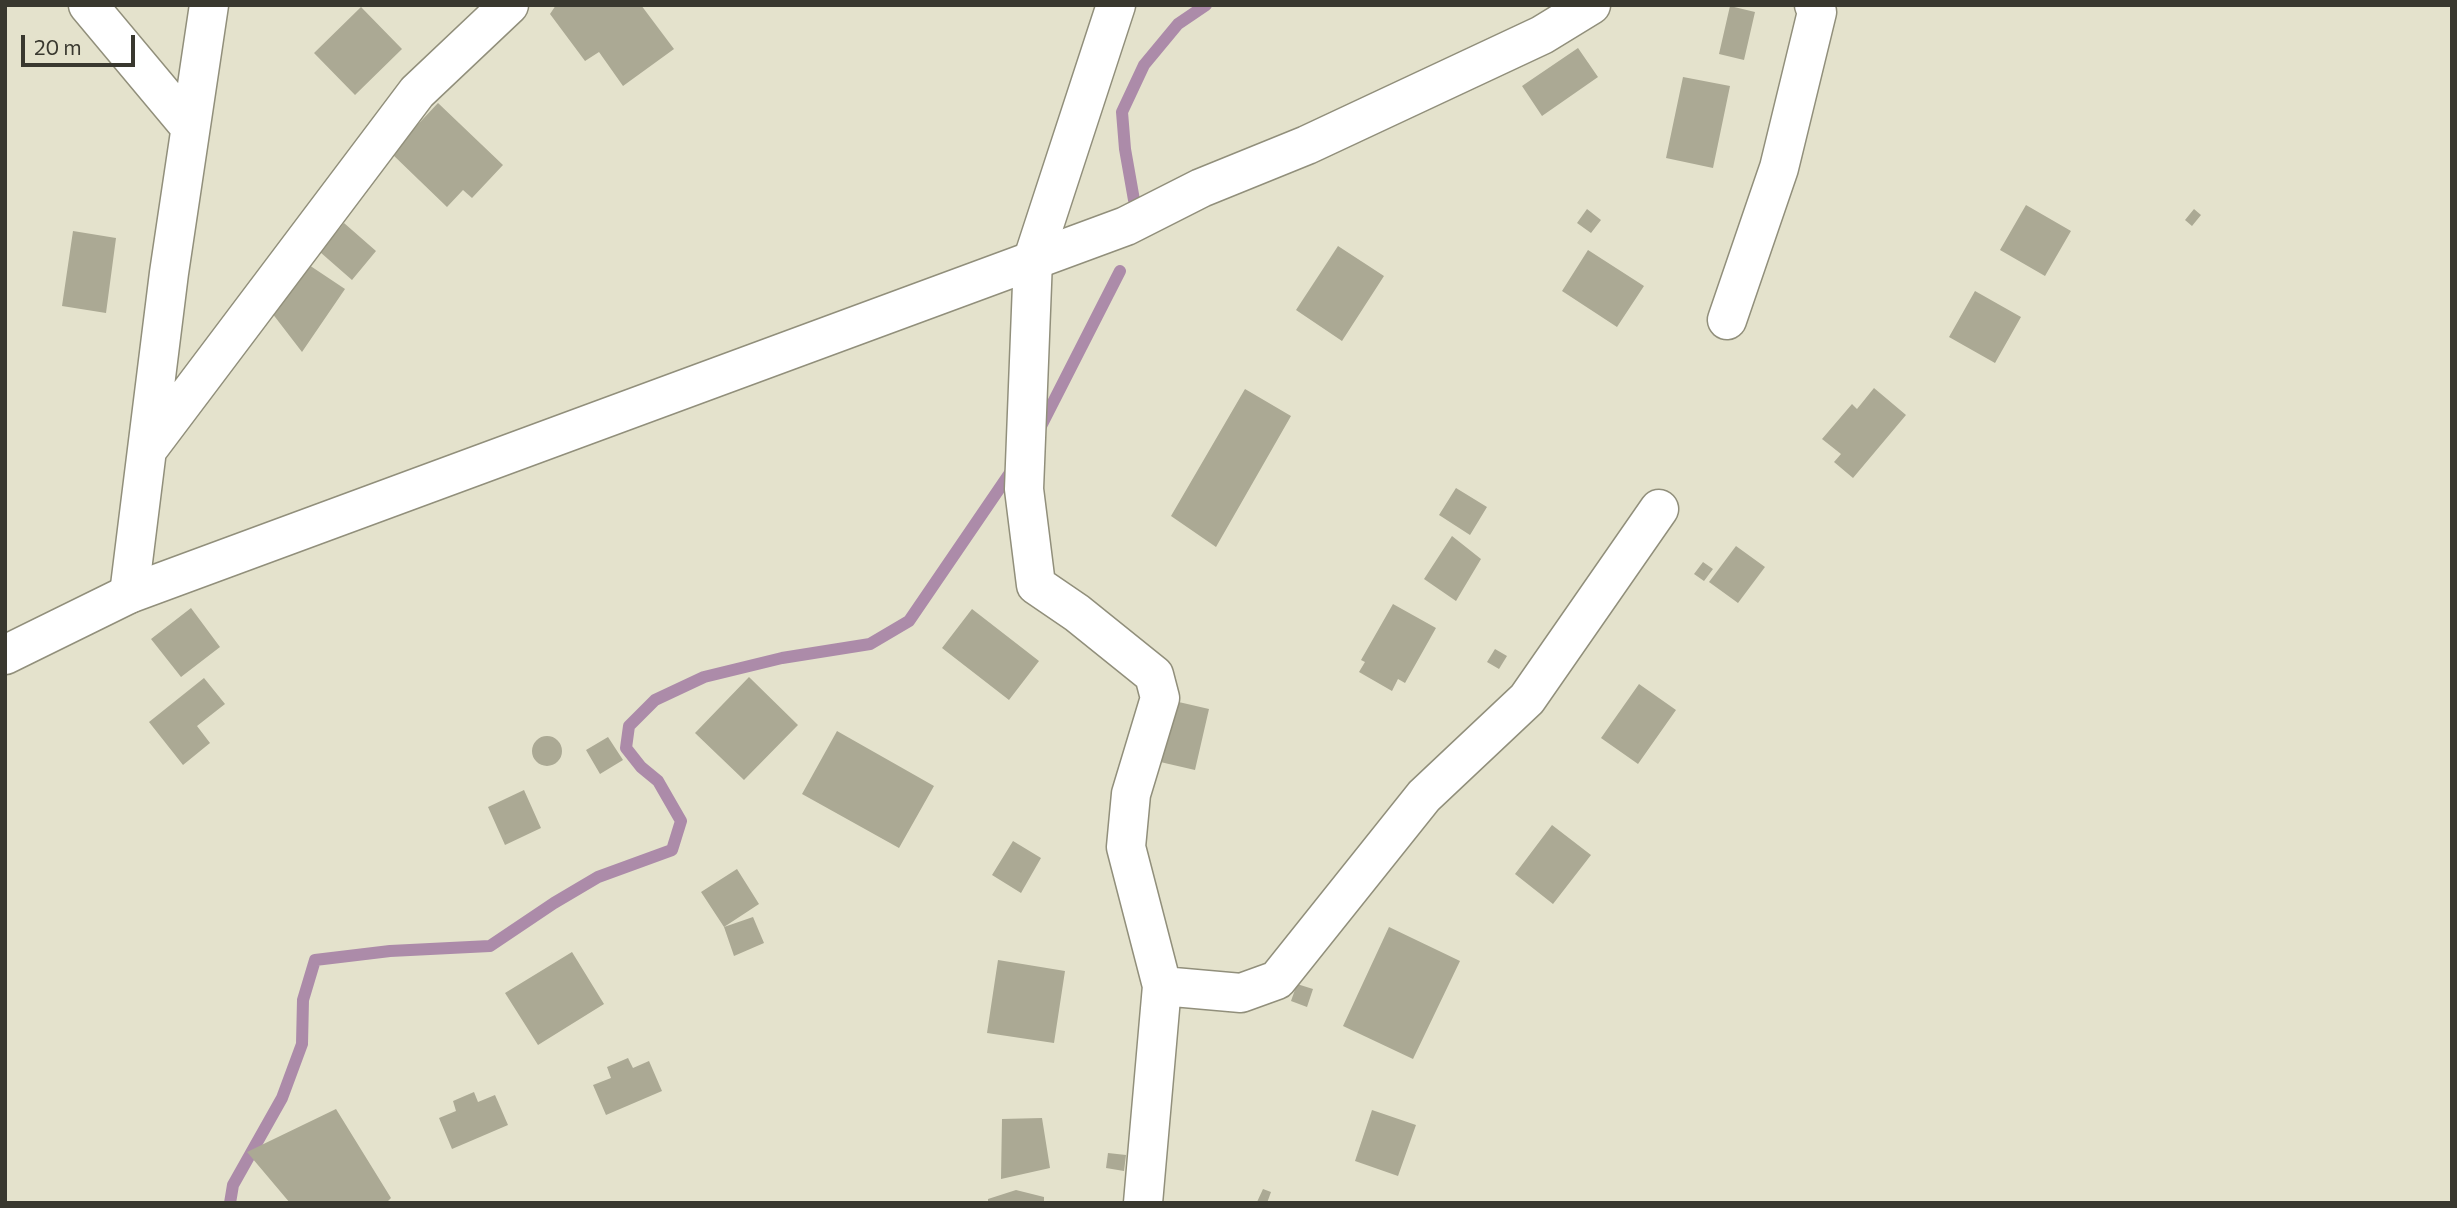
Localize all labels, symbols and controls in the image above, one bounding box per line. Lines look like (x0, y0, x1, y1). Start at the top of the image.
scale bar (24, 21, 138, 65)
text: 20 m (34, 34, 82, 59)

